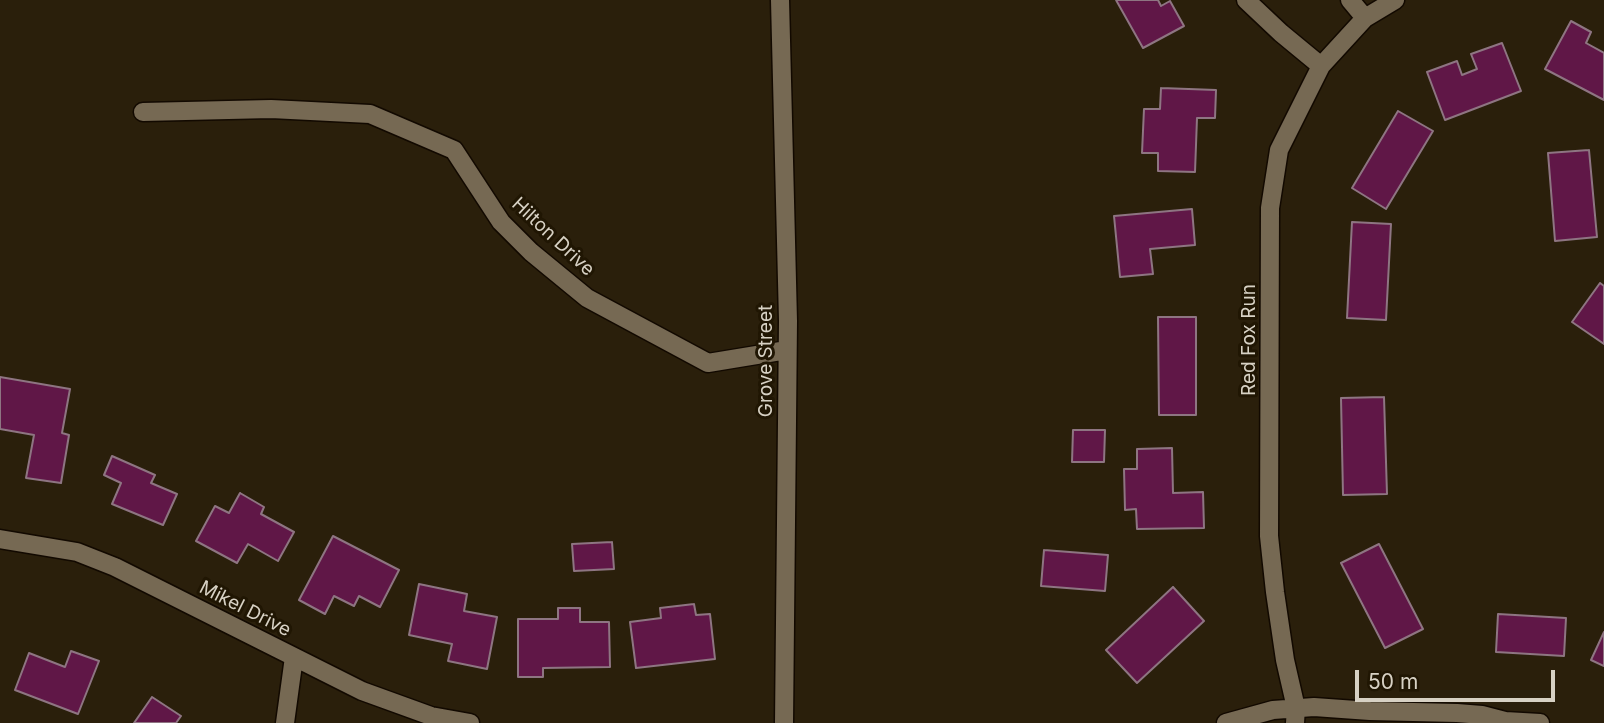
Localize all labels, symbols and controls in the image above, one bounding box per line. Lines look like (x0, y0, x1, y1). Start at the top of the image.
street label: Hilton Drive (507, 193, 599, 281)
street label: Red Fox Run (1238, 284, 1260, 396)
street label: Grove Street (755, 305, 777, 417)
street label: Mikel Drive (195, 576, 295, 642)
scale bar (1359, 656, 1558, 700)
text: 50 m (1368, 669, 1418, 694)

